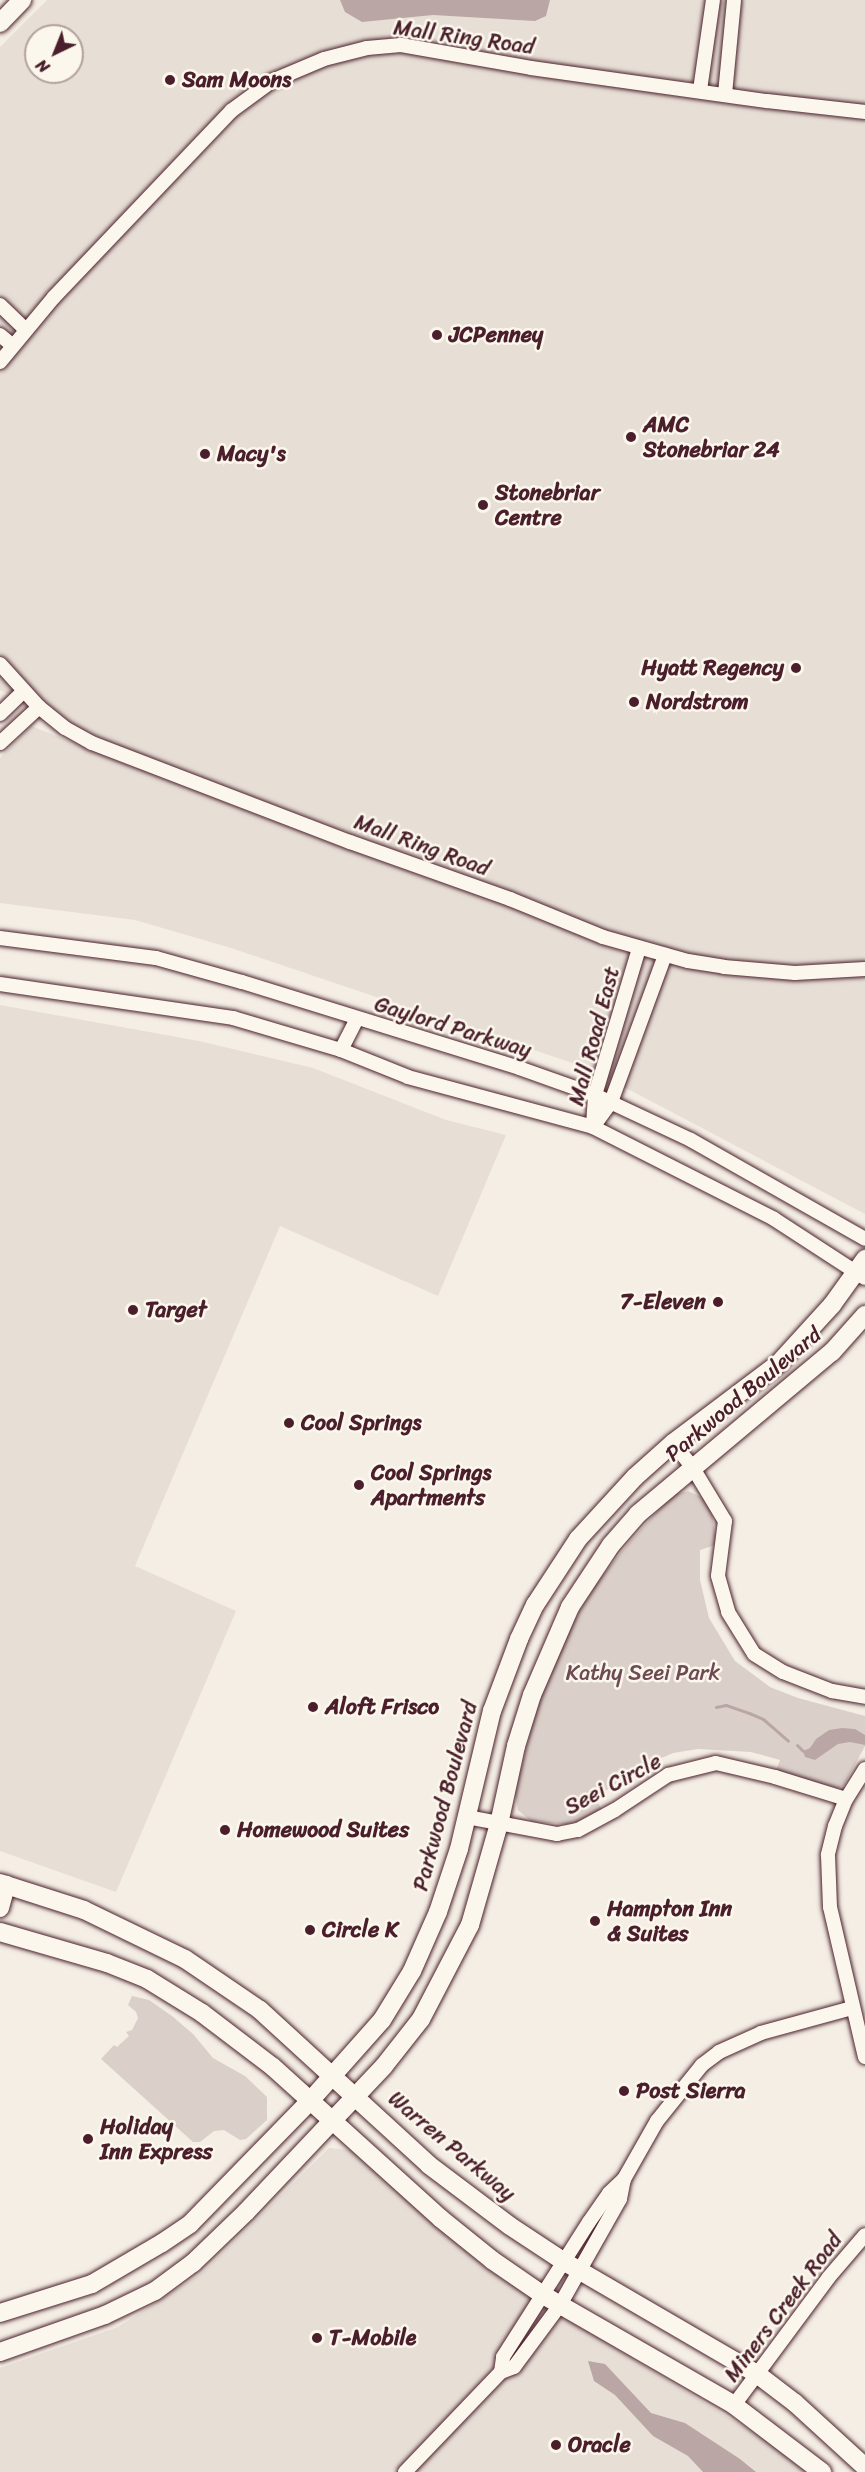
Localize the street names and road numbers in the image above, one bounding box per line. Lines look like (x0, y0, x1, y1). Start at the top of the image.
street label: Mall Ring Road (392, 14, 536, 60)
street label: Mall Ring Road (351, 808, 493, 882)
street label: Mall Road East (563, 963, 625, 1109)
street label: Gaylord Parkway (371, 991, 535, 1063)
street label: Parkwood Boulevard (660, 1321, 826, 1467)
street label: Parkwood Boulevard (407, 1698, 483, 1894)
street label: Seei Circle (560, 1748, 666, 1820)
street label: Warren Parkway (383, 2085, 521, 2207)
street label: Miners Creek Road (718, 2227, 848, 2387)

